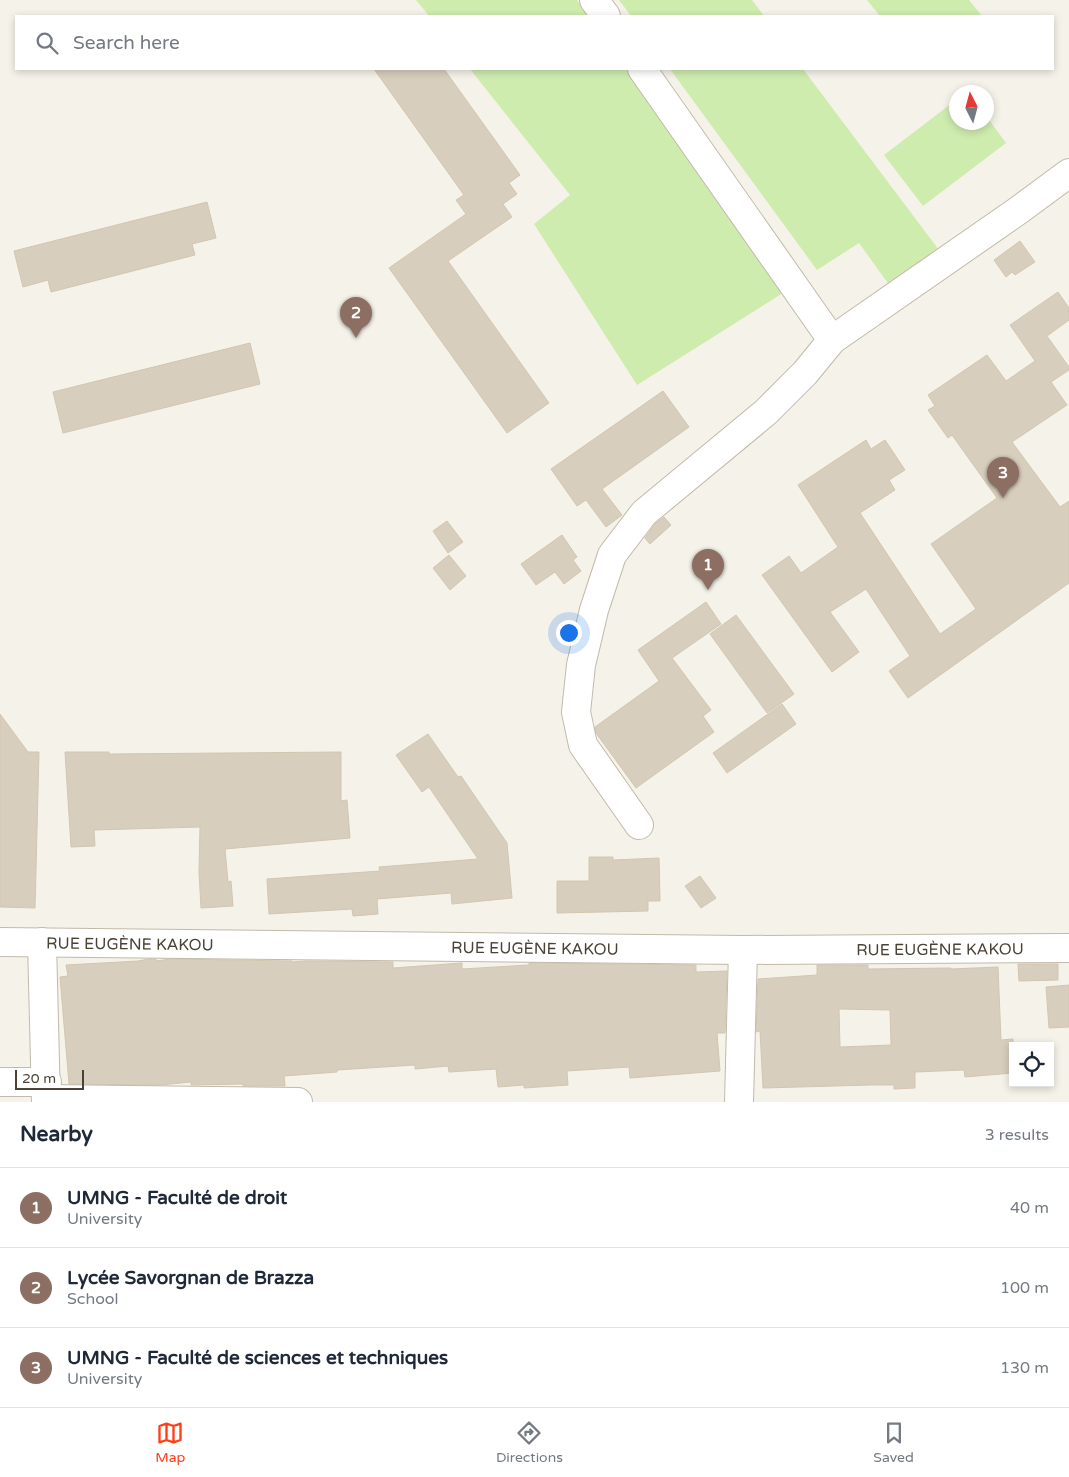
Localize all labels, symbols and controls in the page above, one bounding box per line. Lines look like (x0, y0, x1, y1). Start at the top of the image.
search box (15, 15, 1054, 70)
icon: search (33, 29, 61, 57)
text: Search here (73, 32, 180, 54)
north arrow (949, 85, 994, 130)
pin: 2 (340, 297, 372, 338)
pin: 3 (987, 457, 1019, 498)
pin: 1 (692, 549, 724, 590)
your location (556, 620, 582, 646)
street label: RUE EUGÈNE KAKOU (46, 933, 214, 955)
street label: RUE EUGÈNE KAKOU (451, 938, 619, 960)
street label: RUE EUGÈNE KAKOU (856, 939, 1024, 960)
map controls (1009, 1042, 1054, 1087)
button: locate (1009, 1042, 1054, 1087)
scale bar (15, 1067, 84, 1090)
text: 20 m (22, 1070, 56, 1087)
text: Nearby (20, 1122, 93, 1147)
text: 3 results (985, 1125, 1049, 1145)
text: UMNG - Faculté de droit (67, 1187, 287, 1209)
text: 1 (31, 1198, 41, 1218)
text: 40 m (1010, 1198, 1049, 1218)
text: University (67, 1209, 142, 1229)
text: Lycée Savorgnan de Brazza (67, 1267, 314, 1289)
text: 2 (31, 1278, 41, 1298)
text: 100 m (1000, 1278, 1049, 1298)
text: School (67, 1289, 119, 1309)
text: UMNG - Faculté de sciences et techniques (67, 1347, 448, 1369)
text: 3 (31, 1358, 41, 1378)
text: 130 m (1000, 1358, 1049, 1378)
text: University (67, 1369, 142, 1389)
tab: Map (155, 1419, 185, 1466)
tab: Directions (496, 1419, 563, 1466)
tab: Saved (873, 1419, 914, 1466)

